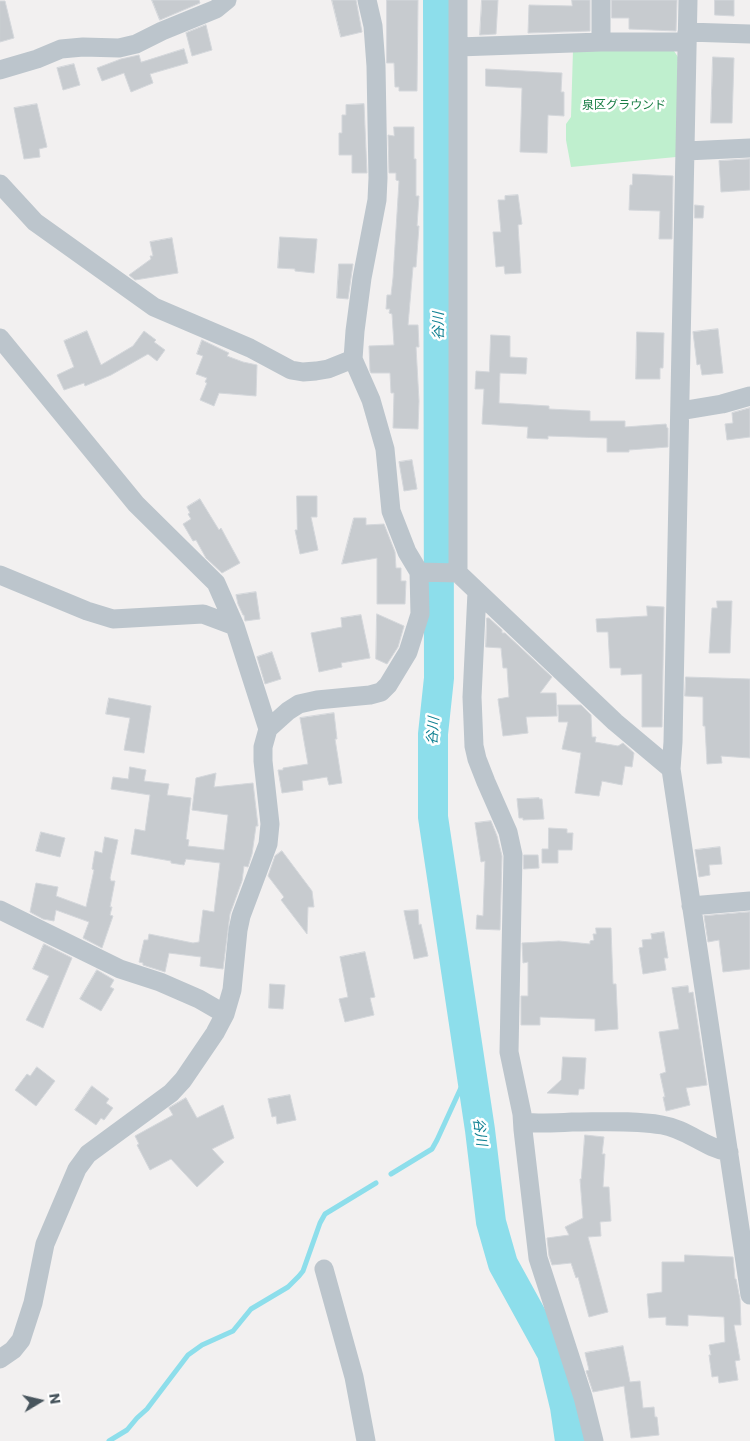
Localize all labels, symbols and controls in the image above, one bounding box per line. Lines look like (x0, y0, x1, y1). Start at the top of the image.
park label: 泉区グラウンド (582, 99, 666, 113)
water label: 谷川 (431, 312, 447, 340)
water label: 谷川 (425, 716, 443, 746)
water label: 谷川 (469, 1117, 489, 1147)
north arrow (15, 1376, 65, 1426)
text: N (44, 1392, 66, 1405)

